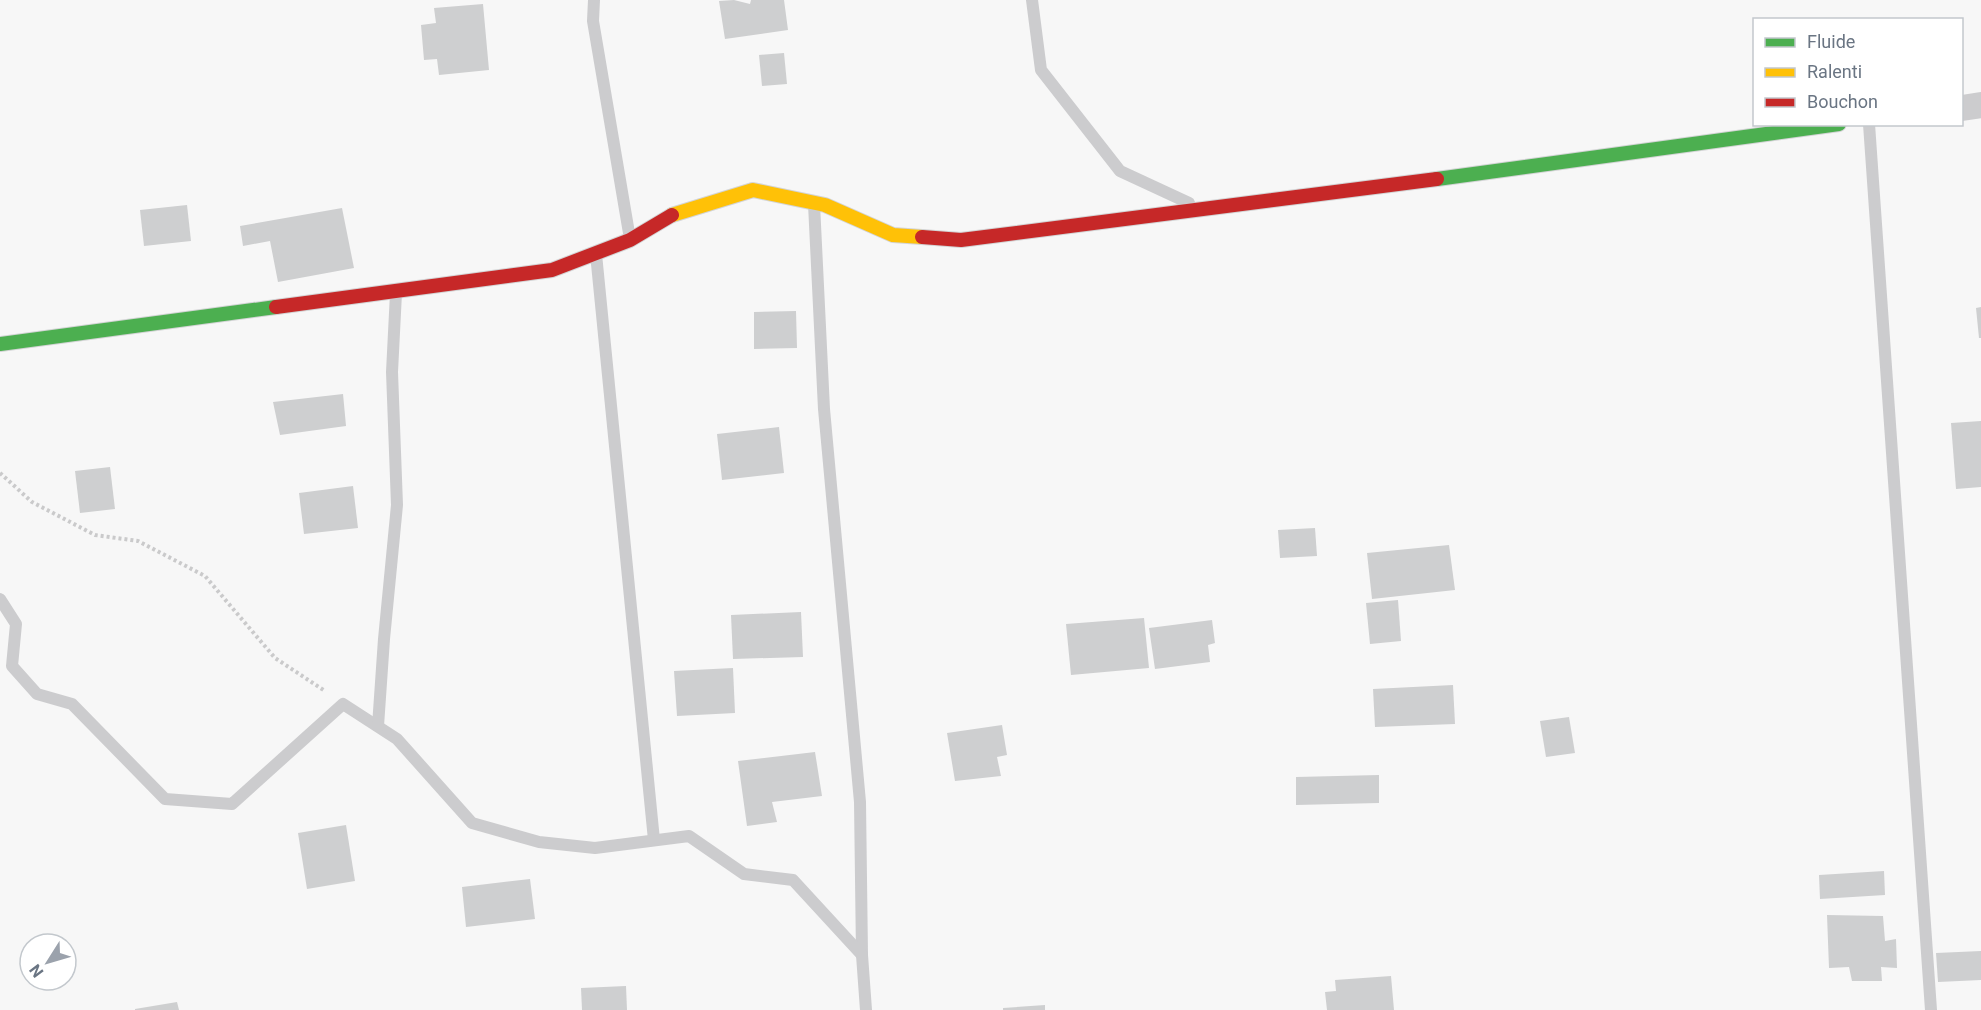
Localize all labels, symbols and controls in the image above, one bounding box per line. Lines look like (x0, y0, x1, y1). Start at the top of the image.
legend (1753, 18, 1963, 126)
text: Fluide (1807, 31, 1855, 52)
text: Ralenti (1807, 61, 1862, 82)
text: Bouchon (1807, 91, 1878, 112)
north arrow (18, 932, 78, 992)
text: N (25, 960, 47, 981)

